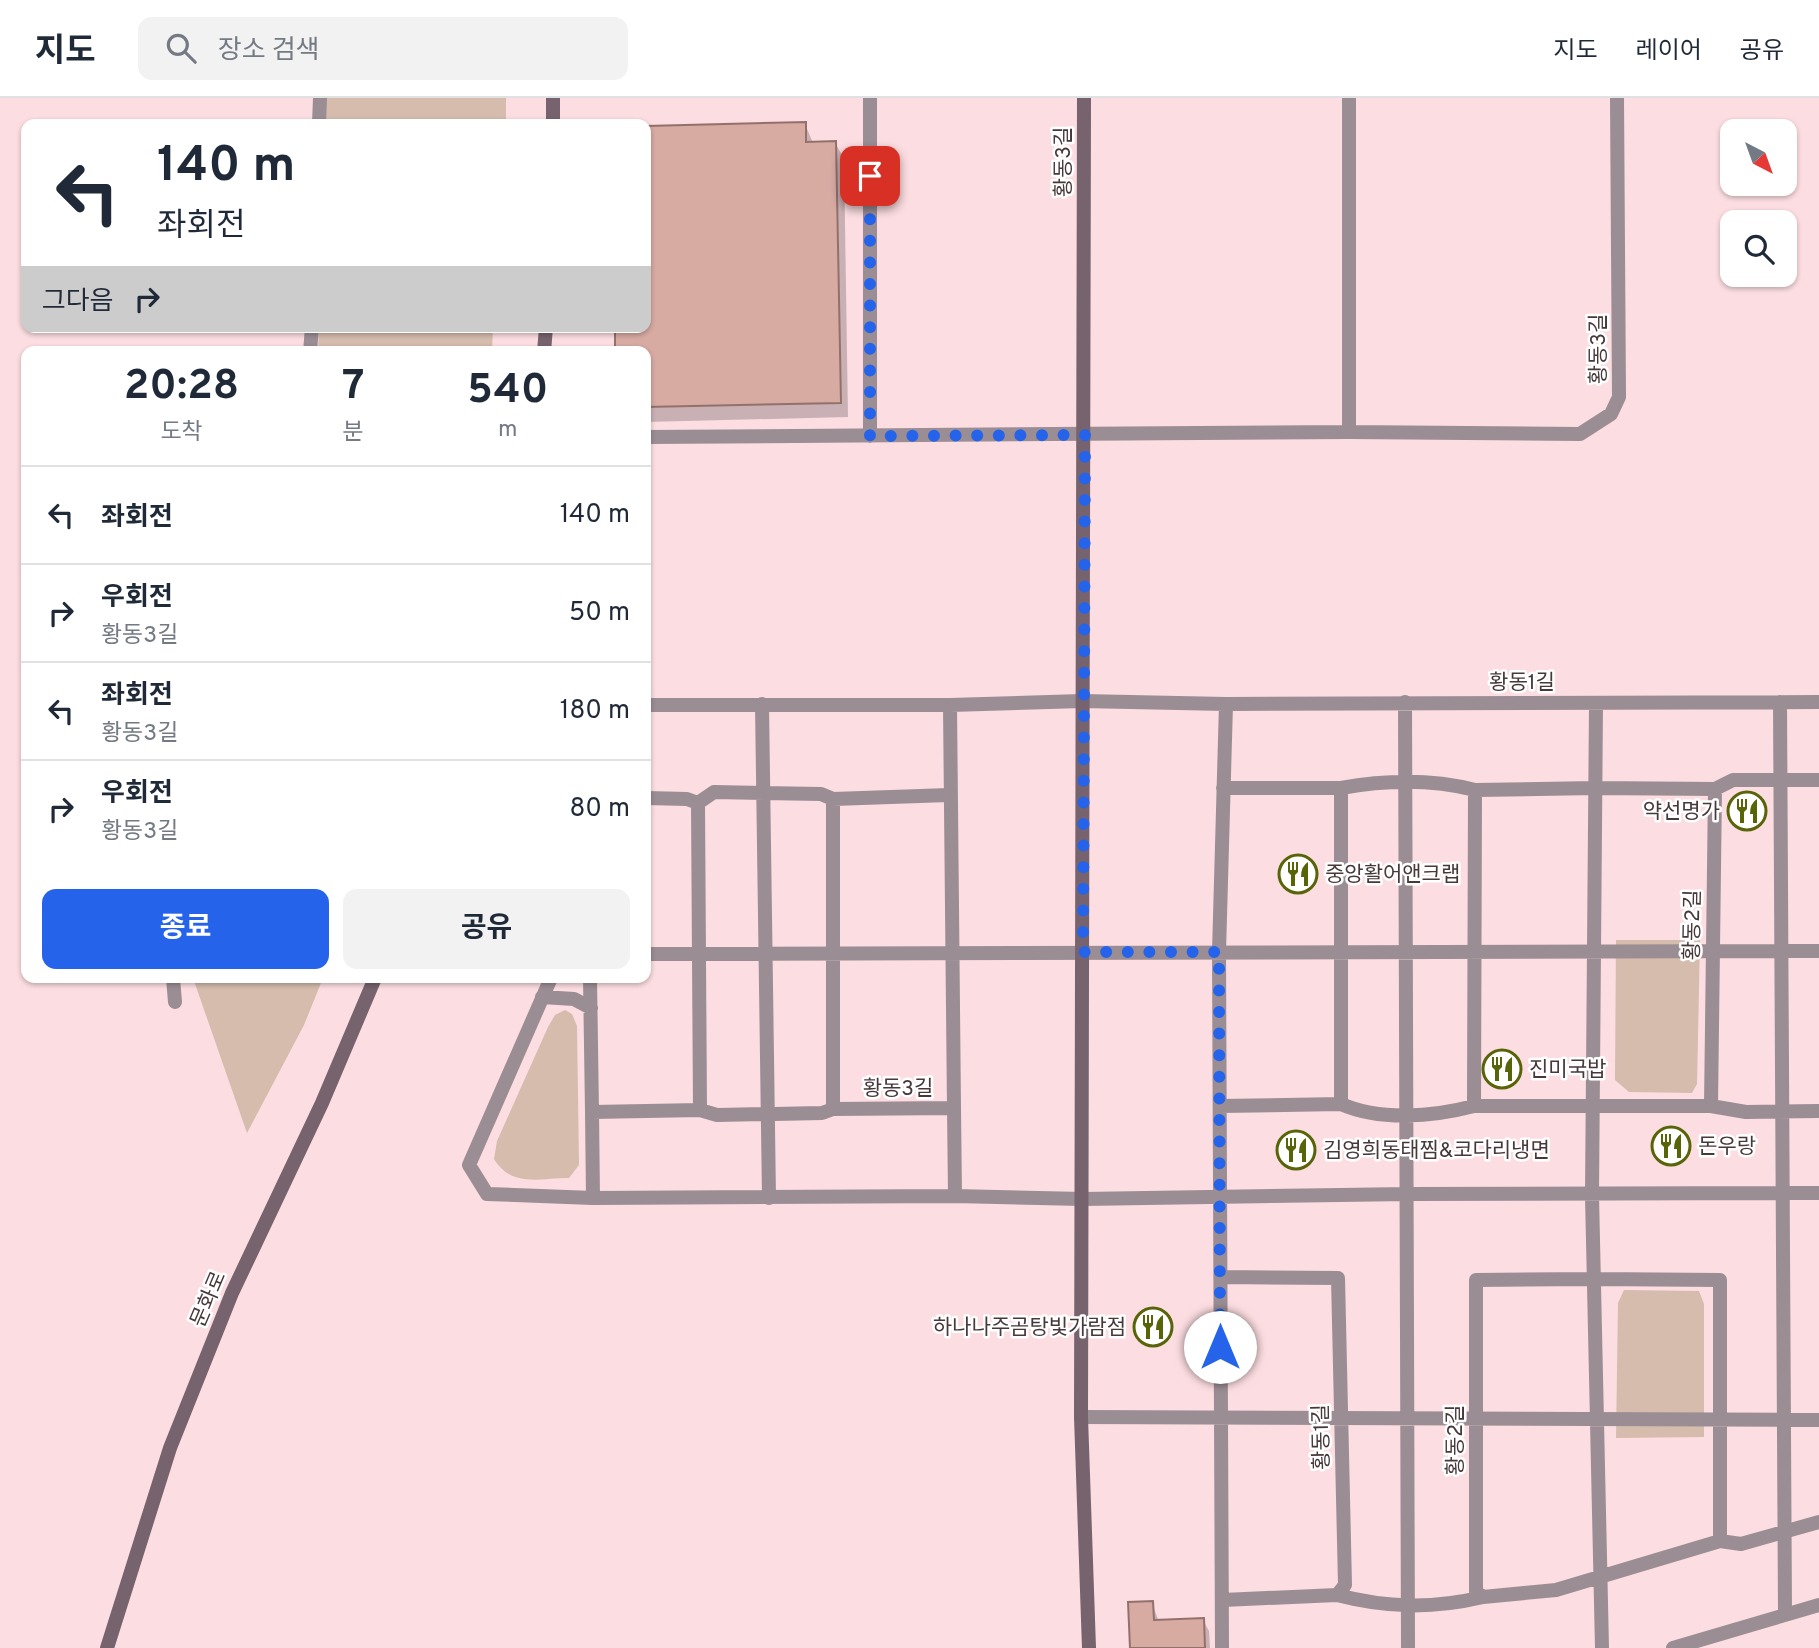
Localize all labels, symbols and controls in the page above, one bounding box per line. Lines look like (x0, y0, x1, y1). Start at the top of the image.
search box (138, 17, 628, 80)
icon: search (162, 29, 200, 67)
text: 지도 (35, 32, 96, 74)
text: 장소 검색 (218, 35, 320, 68)
text: 지도 (1553, 37, 1598, 67)
text: 레이어 (1636, 37, 1702, 67)
text: 공유 (1740, 37, 1784, 67)
north arrow (1720, 119, 1797, 196)
map controls (1720, 119, 1797, 287)
street label: 황동3길 (1051, 127, 1078, 197)
text: 140 m (157, 137, 296, 199)
pin (840, 146, 900, 206)
icon: left (42, 147, 133, 238)
icon: arrive (851, 157, 889, 195)
text: 좌회전 (157, 207, 245, 247)
button: search (1720, 210, 1797, 287)
icon: right (128, 280, 166, 318)
text: 그다음 (42, 286, 114, 319)
street label: 황동3길 (1586, 314, 1613, 384)
text: 20:28 (124, 361, 239, 414)
text: 7 (342, 361, 365, 414)
text: 540 (467, 365, 548, 418)
text: m (498, 416, 517, 445)
text: 도착 (160, 419, 203, 448)
text: 분 (343, 419, 364, 448)
icon: left (42, 496, 80, 534)
text: 140 m (560, 499, 630, 532)
text: 좌회전 (101, 502, 173, 535)
text: 우회전 (101, 582, 173, 615)
icon: right (42, 594, 80, 632)
text: 50 m (569, 597, 630, 630)
text: 황동3길 (101, 622, 178, 651)
street label: 황동1길 (1489, 670, 1555, 697)
text: 좌회전 (101, 680, 173, 713)
icon: left (42, 692, 80, 730)
text: 180 m (560, 695, 630, 728)
text: 황동3길 (101, 720, 178, 749)
text: 우회전 (101, 778, 173, 811)
icon: right (42, 790, 80, 828)
restaurant icon: 약선명가 (1726, 790, 1768, 832)
text: 80 m (570, 793, 630, 826)
place label: 약선명가 (1643, 799, 1720, 826)
text: 황동3길 (101, 818, 178, 847)
restaurant icon: 중앙활어앤크랩 (1277, 853, 1319, 895)
place label: 중앙활어앤크랩 (1325, 862, 1460, 889)
button: 종료 (42, 889, 329, 969)
button: 공유 (343, 889, 630, 969)
street label: 황동2길 (1679, 889, 1708, 961)
restaurant icon: 진미국밥 (1481, 1048, 1523, 1090)
place label: 진미국밥 (1529, 1057, 1606, 1084)
street label: 황동3길 (863, 1076, 933, 1103)
restaurant icon: 돈우랑 (1650, 1125, 1692, 1167)
restaurant icon: 김영희동태찜&코다리냉면 (1275, 1129, 1317, 1171)
place label: 돈우랑 (1698, 1134, 1756, 1161)
place label: 김영희동태찜&코다리냉면 (1323, 1138, 1550, 1165)
street label: 문화로 (186, 1268, 233, 1332)
restaurant icon: 하나나주곰탕빛가람점 (1132, 1306, 1174, 1348)
position arrow (1183, 1310, 1257, 1384)
place label: 하나나주곰탕빛가람점 (933, 1315, 1126, 1342)
street label: 황동1길 (1308, 1404, 1337, 1470)
street label: 황동2길 (1443, 1405, 1470, 1475)

